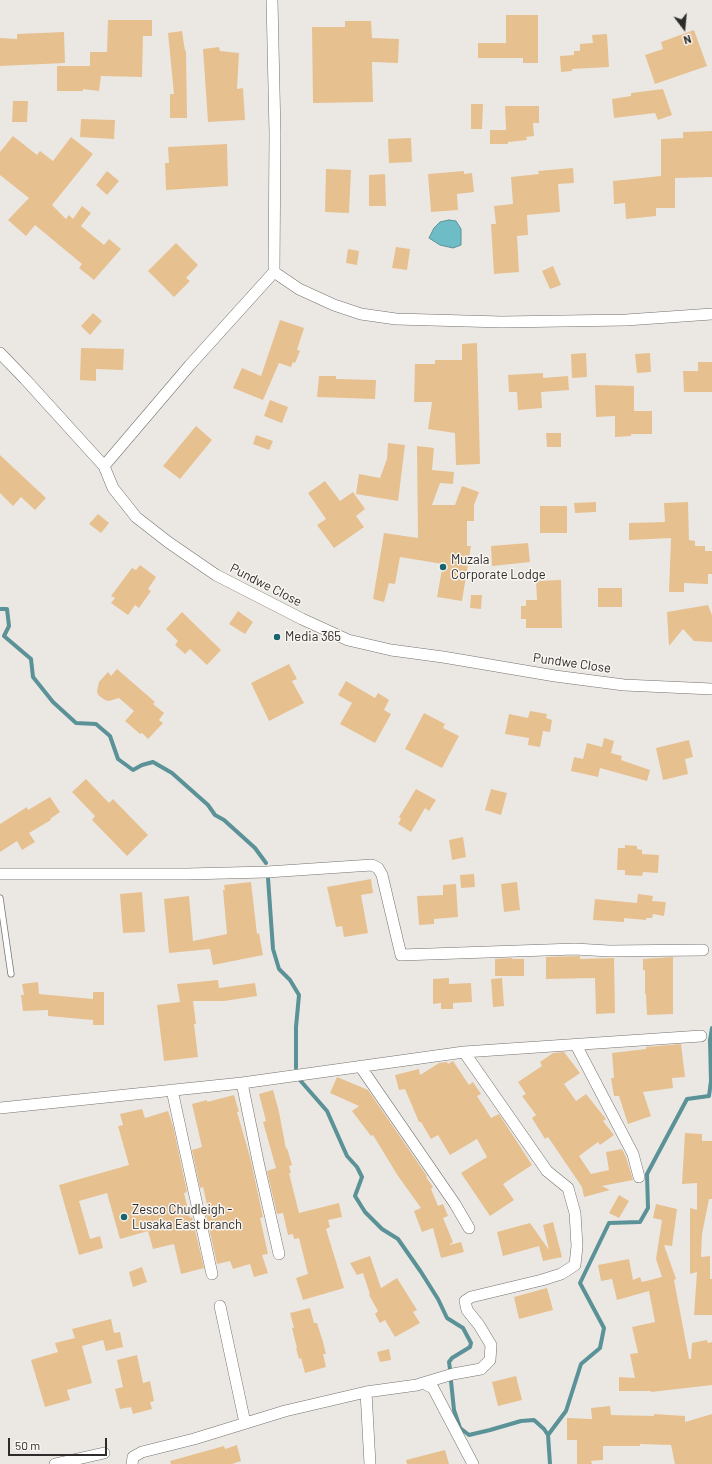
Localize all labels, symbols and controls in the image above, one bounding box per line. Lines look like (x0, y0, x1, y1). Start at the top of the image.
north arrow (664, 8, 704, 48)
text: N (682, 33, 693, 47)
place label: Muzala Corporate Lodge (451, 552, 546, 583)
street label: Pundwe Close (227, 560, 305, 610)
marker: Muzala Corporate Lodge (438, 562, 448, 572)
place label: Media 365 (285, 629, 341, 645)
marker: Media 365 (272, 632, 282, 642)
street label: Pundwe Close (532, 650, 612, 676)
place label: Zesco Chudleigh - Lusaka East branch (132, 1202, 242, 1233)
marker: Zesco Chudleigh - Lusaka East branch (119, 1212, 129, 1222)
scale bar (10, 1430, 109, 1456)
text: 50 m (15, 1438, 40, 1452)

